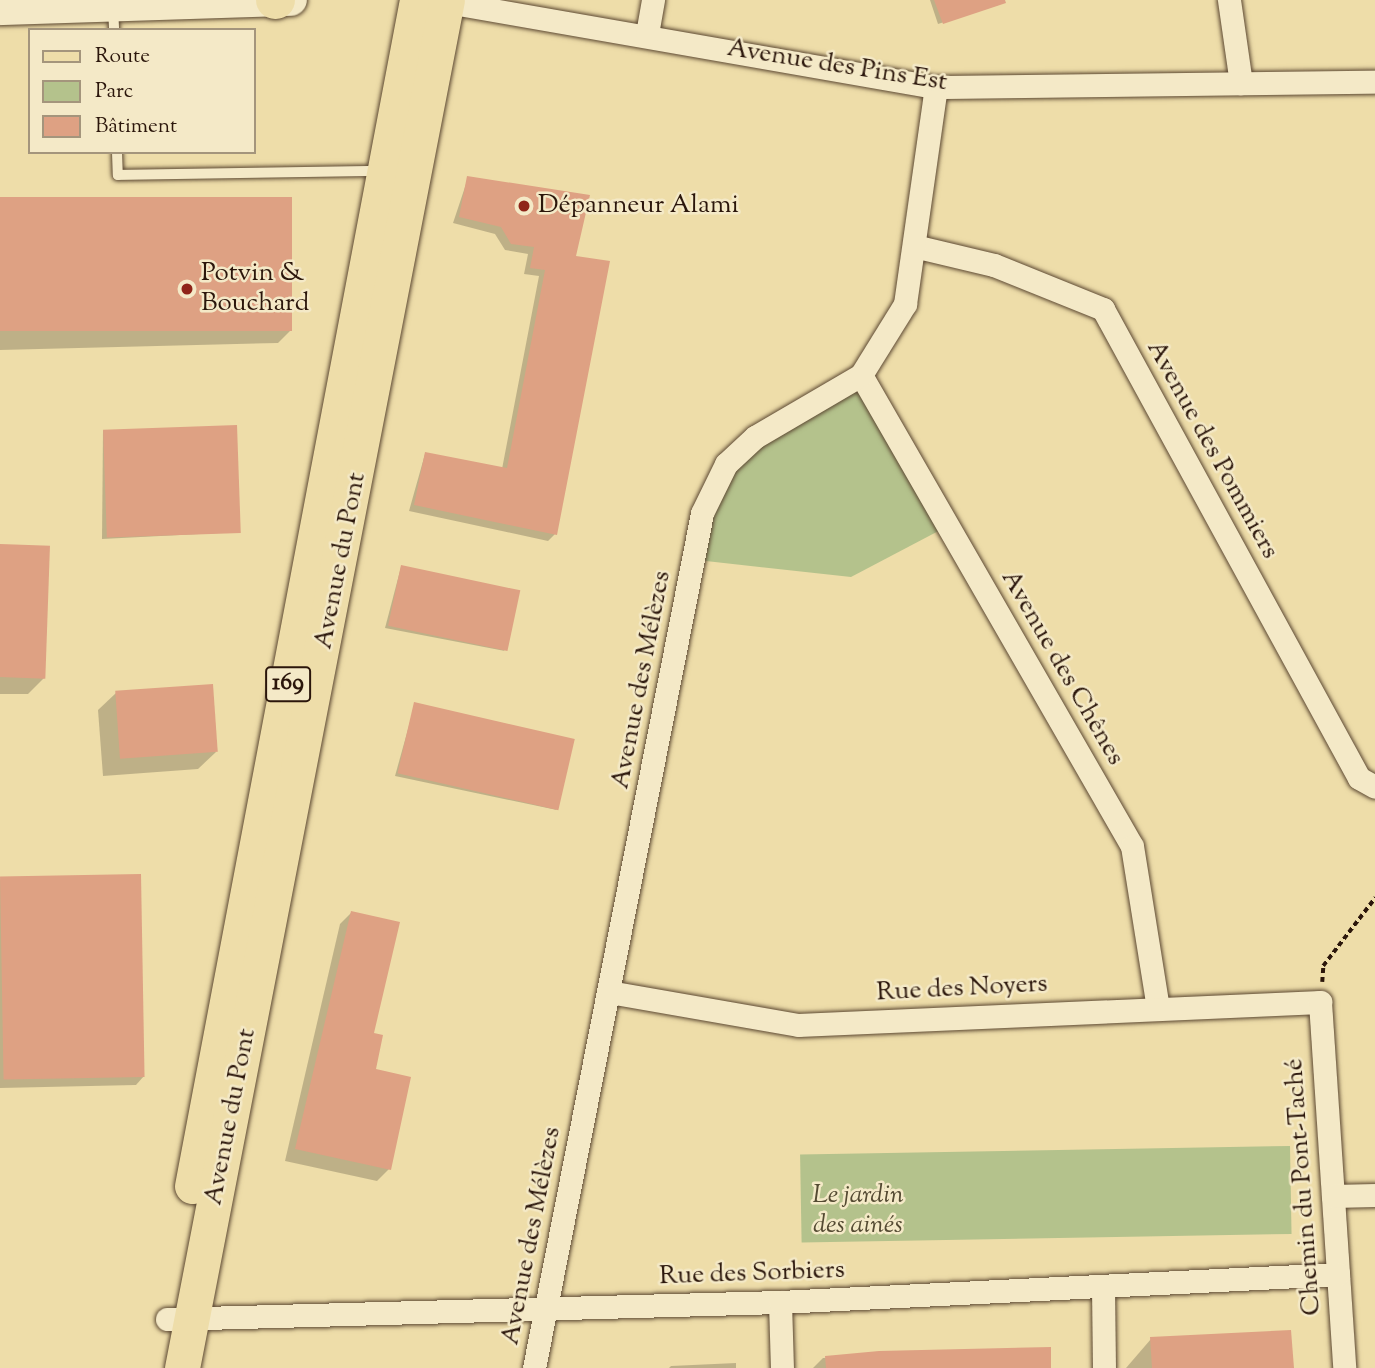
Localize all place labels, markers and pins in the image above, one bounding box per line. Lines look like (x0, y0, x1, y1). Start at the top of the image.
place label: Dépanneur Alami (538, 190, 739, 222)
marker: Dépanneur Alami (516, 198, 532, 214)
place label: Potvin & Bouchard (201, 258, 310, 320)
marker: Potvin & Bouchard (179, 281, 195, 297)

